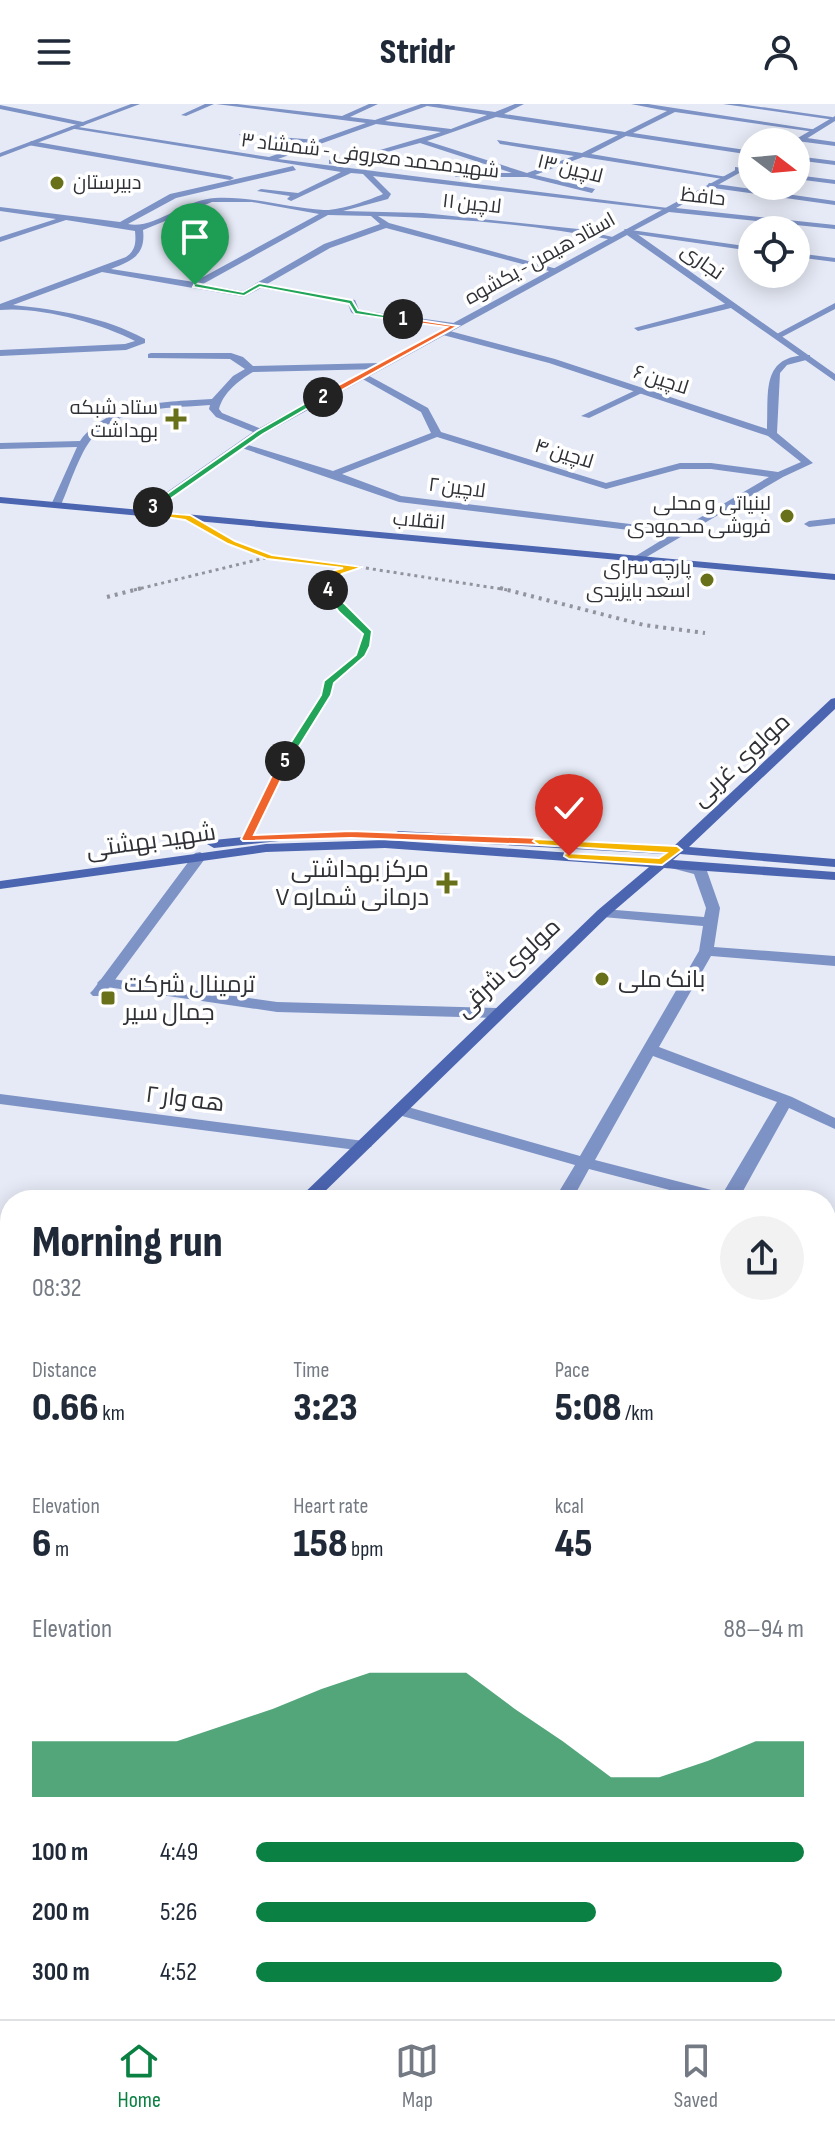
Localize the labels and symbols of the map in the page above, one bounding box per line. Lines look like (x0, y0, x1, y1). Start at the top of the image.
street label: شهیدمحمد معروفی - شمشاد ۳ (239, 128, 501, 184)
north arrow (738, 128, 810, 200)
street label: لاچین ۱۳ (535, 149, 605, 189)
place label: دبیرستان (73, 171, 142, 195)
marker: دبیرستان (48, 174, 66, 192)
street label: حافظ (679, 183, 727, 211)
street label: لاچین ۱۱ (441, 189, 503, 219)
pin (161, 203, 229, 285)
street label: استاد هیمن - یکشوه (461, 208, 619, 310)
street label: نجاری (676, 239, 728, 285)
pin: 1 (383, 299, 423, 339)
street label: لاچین ۶ (630, 360, 692, 400)
pin: 2 (303, 377, 343, 417)
place label: ستاد شبکه بهداشت (70, 396, 158, 443)
marker: ستاد شبکه بهداشت (165, 408, 187, 430)
street label: لاچین ۴ (532, 434, 596, 474)
street label: لاچین ۲ (427, 473, 487, 503)
pin: 3 (133, 487, 173, 527)
place label: لبنیاتی و محلی فروشی محمودی (627, 492, 771, 539)
street label: انقلاب (392, 507, 446, 535)
marker: لبنیاتی و محلی فروشی محمودی (778, 507, 796, 525)
place label: پارچه سرای اسعد بایزیدی (586, 556, 692, 603)
pin: 4 (308, 570, 348, 610)
marker: پارچه سرای اسعد بایزیدی (698, 571, 716, 589)
street label: مولوی غربی (686, 707, 796, 813)
pin: 5 (265, 741, 305, 781)
pin (535, 774, 603, 856)
street label: شهید بهشتی (84, 818, 218, 864)
place label: مرکز بهداشتی درمانی شماره ۷ (275, 855, 429, 912)
marker: مرکز بهداشتی درمانی شماره ۷ (436, 872, 458, 894)
street label: مولوی شرقی (450, 912, 566, 1024)
place label: بانک ملی (618, 965, 705, 994)
place label: ترمینال شرکت جمال سیر (122, 970, 256, 1027)
marker: بانک ملی (593, 970, 611, 988)
marker: ترمینال شرکت جمال سیر (99, 989, 117, 1007)
street label: هه وار ۲ (144, 1080, 226, 1118)

